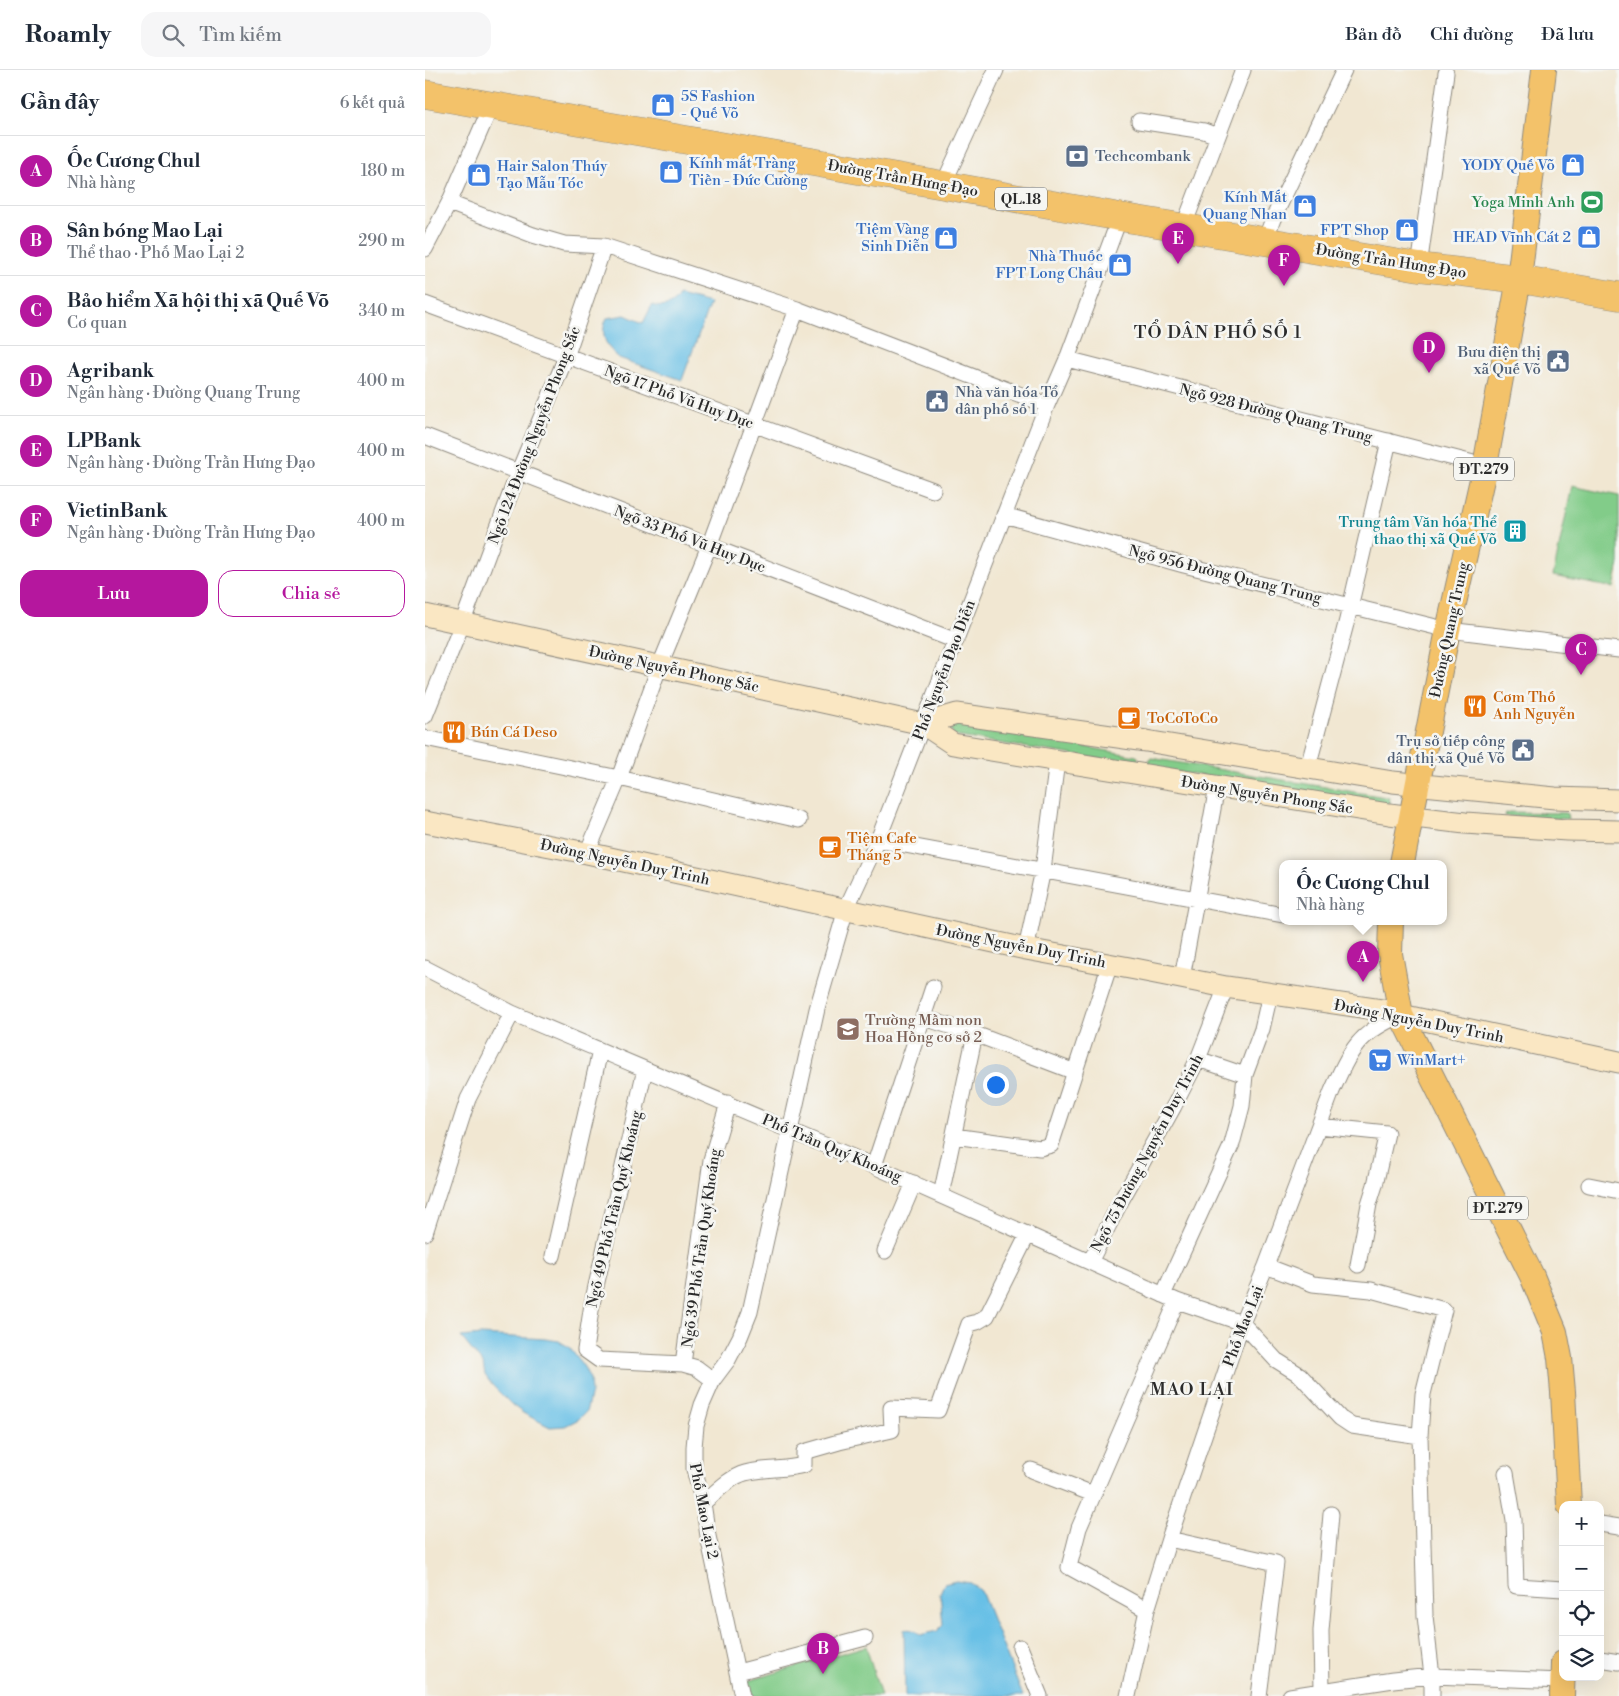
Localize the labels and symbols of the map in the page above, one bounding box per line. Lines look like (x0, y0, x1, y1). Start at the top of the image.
place label: 5S Fashion - Quế Võ (681, 87, 755, 123)
shop icon: 5S Fashion - Quế Võ (650, 92, 676, 118)
bank icon: Techcombank (1064, 143, 1090, 169)
place label: Techcombank (1095, 147, 1191, 166)
shop icon: YODY Quế Võ (1560, 152, 1586, 178)
place label: Kính mắt Tràng Tiền - Đức Cường (689, 154, 808, 190)
street label: Đường Trần Hưng Đạo (826, 156, 980, 201)
place label: YODY Quế Võ (1461, 156, 1555, 175)
place label: Hair Salon Thúy Tạo Mẫu Tóc (497, 157, 608, 193)
shop icon: Kính mắt Tràng Tiền - Đức Cường (658, 159, 684, 185)
shop icon: Hair Salon Thúy Tạo Mẫu Tóc (466, 162, 492, 188)
road number: QL.18 (995, 188, 1047, 210)
place label: Kính Mắt Quang Nhan (1203, 188, 1288, 224)
sports icon: Yoga Minh Anh (1579, 189, 1605, 215)
shop icon: Kính Mắt Quang Nhan (1292, 193, 1318, 219)
place label: Yoga Minh Anh (1471, 193, 1575, 212)
shop icon: FPT Shop (1394, 217, 1420, 243)
place label: Tiệm Vàng Sinh Diễn (856, 220, 929, 256)
place label: FPT Shop (1320, 221, 1389, 240)
pin: E (1162, 223, 1194, 264)
shop icon: HEAD Vĩnh Cát 2 (1576, 224, 1602, 250)
shop icon: Tiệm Vàng Sinh Diễn (933, 225, 959, 251)
place label: HEAD Vĩnh Cát 2 (1453, 228, 1571, 247)
street label: Đường Trần Hưng Đạo (1314, 240, 1468, 283)
pin: F (1268, 245, 1300, 286)
place label: Nhà Thuốc FPT Long Châu (995, 247, 1103, 283)
shop icon: Nhà Thuốc FPT Long Châu (1107, 252, 1133, 278)
district label: TỔ DÂN PHỐ SỐ 1 (1134, 319, 1302, 344)
street label: Ngõ 124 Đường Nguyễn Phong Sắc (484, 324, 585, 547)
pin: D (1413, 332, 1445, 373)
place label: Bưu điện thị xã Quế Võ (1457, 343, 1541, 379)
public building icon: Bưu điện thị xã Quế Võ (1545, 348, 1571, 374)
street label: Ngõ 17 Phố Vũ Huy Dực (601, 362, 756, 433)
street label: Ngõ 928 Đường Quang Trung (1177, 380, 1375, 447)
place label: Nhà văn hóa Tổ dân phố số 1 (955, 383, 1059, 419)
public building icon: Nhà văn hóa Tổ dân phố số 1 (924, 388, 950, 414)
road number: ĐT.279 (1454, 458, 1514, 480)
street label: Ngõ 33 Phố Vũ Huy Dực (611, 502, 768, 577)
place label: Trung tâm Văn hóa Thể thao thị xã Quế Võ (1339, 513, 1497, 549)
building icon: Trung tâm Văn hóa Thể thao thị xã Quế Võ (1502, 518, 1528, 544)
street label: Ngõ 956 Đường Quang Trung (1126, 541, 1324, 608)
street label: Đường Quang Trung (1426, 560, 1473, 700)
street label: Phố Nguyễn Đạo Diễn (909, 597, 980, 743)
pin: C (1565, 634, 1597, 675)
street label: Đường Nguyễn Phong Sắc (587, 642, 761, 697)
place label: Cơm Thố Anh Nguyễn (1492, 688, 1575, 724)
restaurant icon: Cơm Thố Anh Nguyễn (1462, 693, 1488, 719)
cafe icon: ToCoToCo (1116, 705, 1142, 731)
place label: ToCoToCo (1147, 709, 1218, 728)
restaurant icon: Bún Cá Deso (441, 719, 467, 745)
place label: Bún Cá Deso (470, 723, 557, 742)
place label: Trụ sở tiếp công dân thị xã Quế Võ (1387, 732, 1505, 768)
public building icon: Trụ sở tiếp công dân thị xã Quế Võ (1510, 737, 1536, 763)
street label: Đường Nguyễn Phong Sắc (1180, 773, 1354, 818)
place label: Tiệm Cafe Tháng 5 (847, 829, 917, 865)
cafe icon: Tiệm Cafe Tháng 5 (817, 834, 843, 860)
street label: Đường Nguyễn Duy Trinh (538, 835, 711, 890)
street label: Đường Nguyễn Duy Trinh (934, 921, 1108, 972)
pin: A (1347, 941, 1379, 982)
street label: Đường Nguyễn Duy Trinh (1332, 996, 1506, 1047)
place label: Trường Mầm non Hoa Hồng cơ sở 2 (865, 1011, 982, 1047)
school or university icon: Trường Mầm non Hoa Hồng cơ sở 2 (835, 1016, 861, 1042)
supermarket icon: WinMart+ (1367, 1047, 1393, 1073)
street label: Ngõ 75 Đường Nguyễn Duy Trinh (1087, 1051, 1208, 1256)
place label: WinMart+ (1396, 1051, 1466, 1070)
your location (983, 1072, 1009, 1098)
street label: Ngõ 49 Phố Trần Quý Khoáng (583, 1109, 646, 1309)
street label: Phố Trần Quý Khoáng (759, 1110, 905, 1187)
street label: Ngõ 39 Phố Trần Quý Khoáng (678, 1147, 725, 1349)
road number: ĐT.279 (1468, 1196, 1528, 1220)
street label: Phố Mao Lại (1219, 1283, 1268, 1370)
district label: MAO LẠI (1150, 1378, 1234, 1401)
street label: Phố Mao Lại 2 (685, 1462, 722, 1561)
pin: B (807, 1633, 839, 1674)

